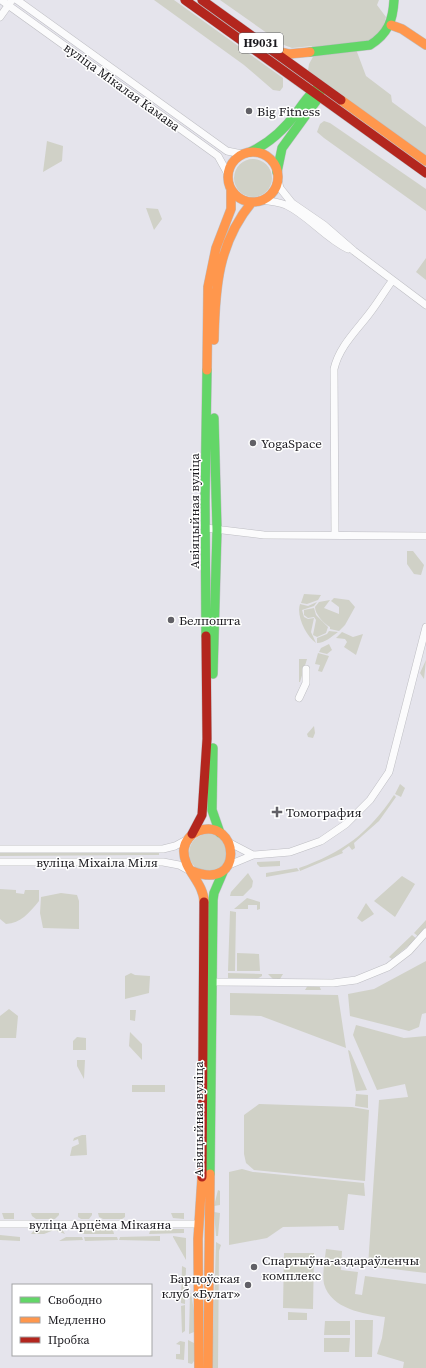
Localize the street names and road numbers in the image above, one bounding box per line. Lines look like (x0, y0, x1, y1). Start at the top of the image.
road number: Н9031 (239, 33, 283, 53)
street label: вуліца Мікалая Камава (60, 39, 184, 135)
street label: Авіяцыйная вуліца (186, 453, 203, 569)
street label: вуліца Міхаіла Міля (36, 854, 158, 871)
street label: Авіяцыйная вуліца (190, 1061, 207, 1177)
street label: вуліца Арцёма Мікаяна (29, 1216, 172, 1233)

